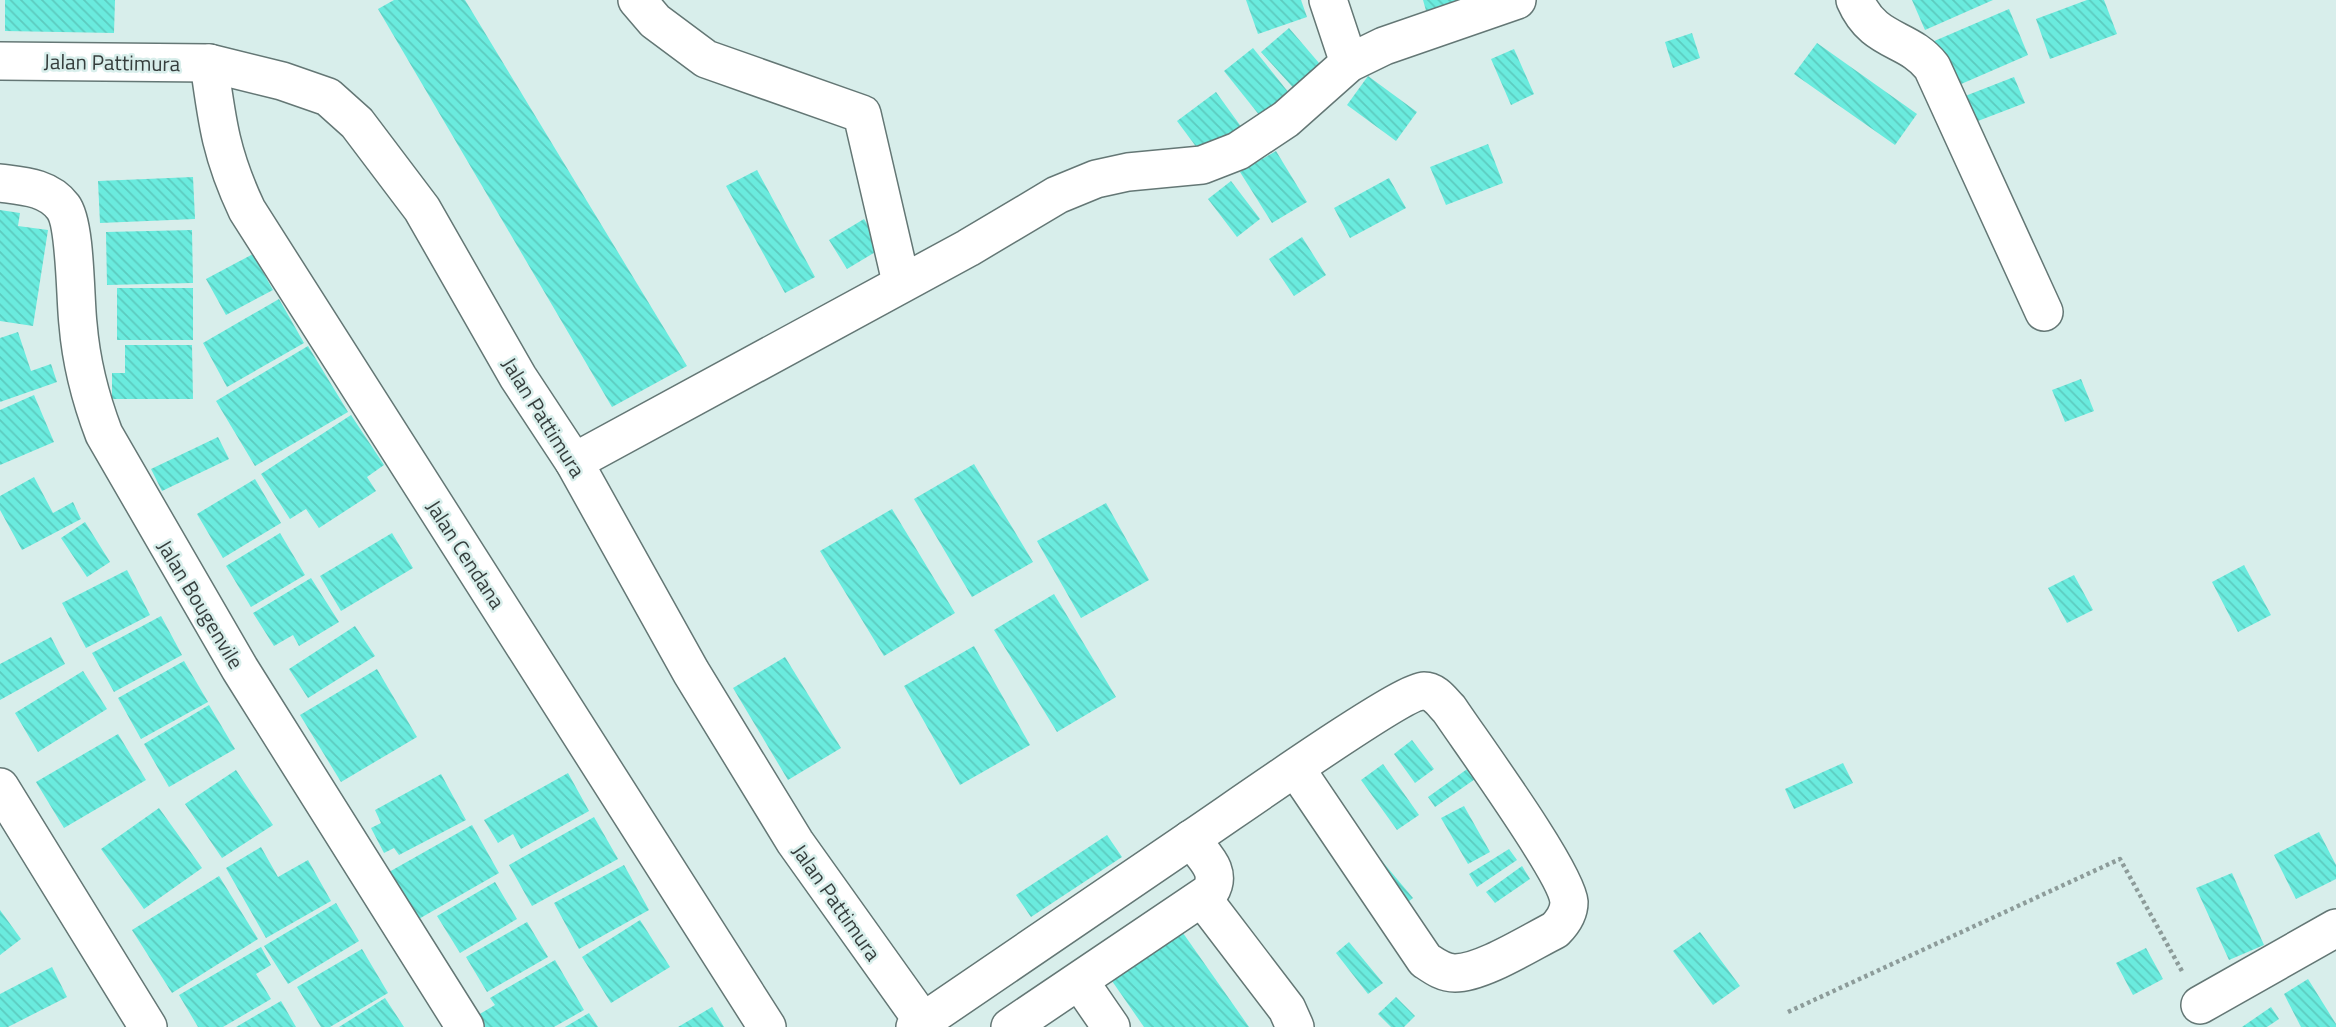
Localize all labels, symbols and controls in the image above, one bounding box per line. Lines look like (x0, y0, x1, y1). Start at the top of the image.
street label: Jalan Pattimura (43, 45, 181, 79)
street label: Jalan Pattimura (494, 351, 594, 484)
street label: Jalan Cendana (419, 493, 514, 615)
street label: Jalan Bougenvile (150, 533, 252, 675)
street label: Jalan Pattimura (785, 837, 890, 968)

